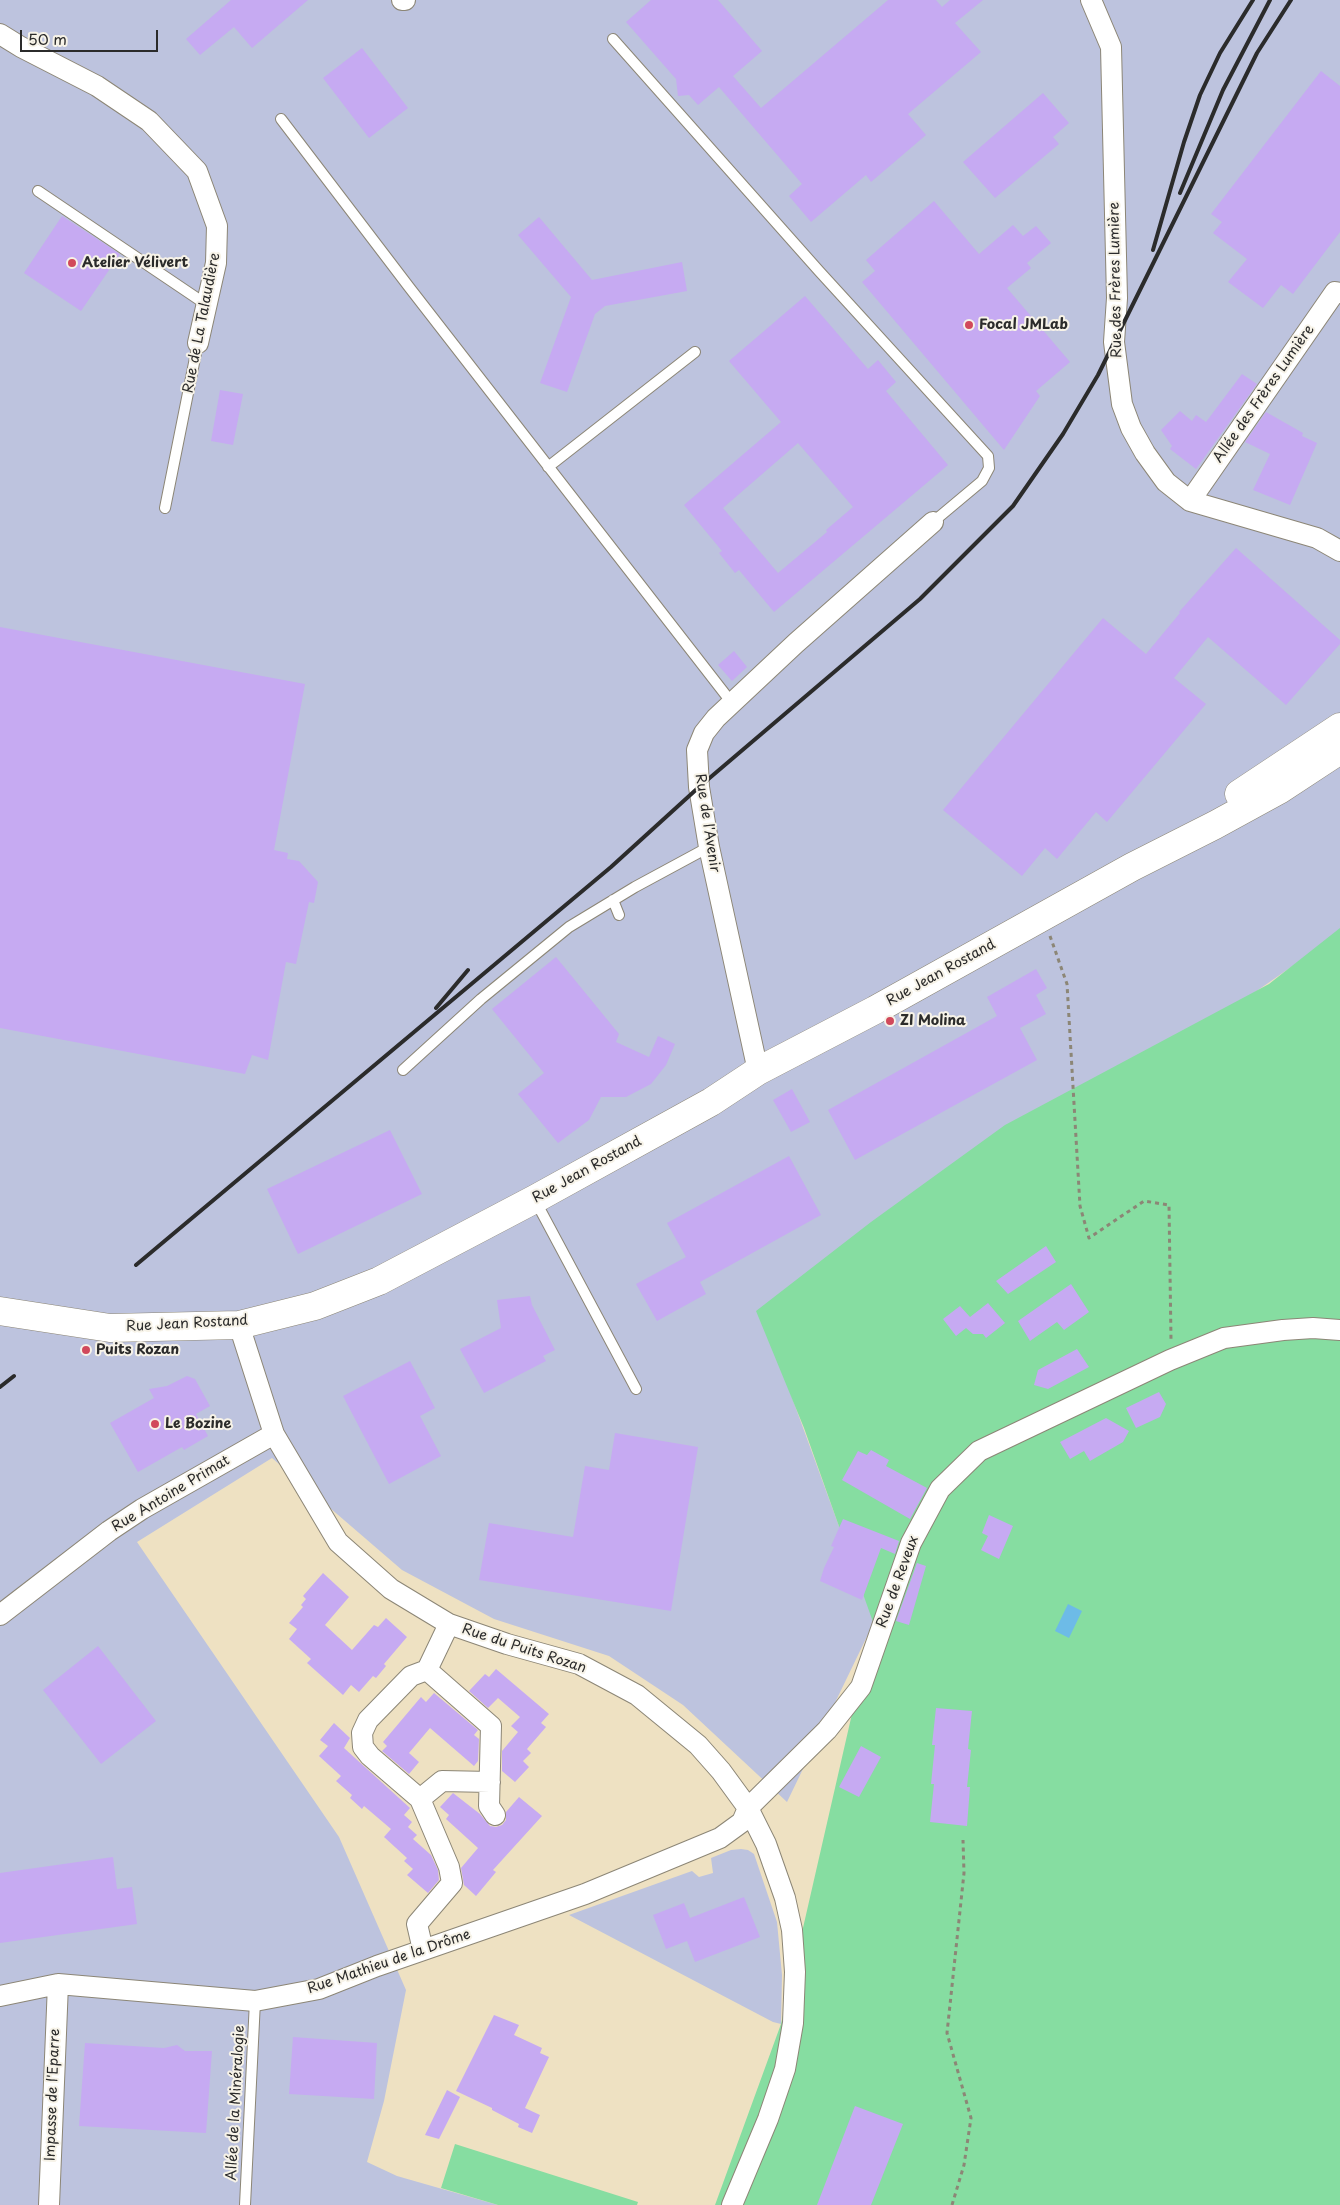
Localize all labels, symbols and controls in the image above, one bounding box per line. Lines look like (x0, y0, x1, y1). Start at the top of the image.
scale bar (22, 20, 160, 52)
text: 50 m (28, 27, 67, 50)
street label: Rue des Frères Lumière (1106, 202, 1126, 358)
street label: Rue de La Talaudière (180, 251, 224, 395)
place label: Atelier Vélivert (82, 255, 188, 271)
marker: Atelier Vélivert (66, 257, 78, 269)
place label: Focal JMLab (979, 317, 1068, 333)
marker: Focal JMLab (963, 319, 975, 331)
street label: Allée des Frères Lumière (1210, 322, 1318, 466)
street label: Rue de l'Avenir (691, 772, 723, 874)
street label: Rue Jean Rostand (884, 936, 998, 1010)
place label: ZI Molina (900, 1013, 966, 1029)
marker: ZI Molina (884, 1015, 896, 1027)
street label: Rue Jean Rostand (530, 1133, 644, 1207)
street label: Rue Jean Rostand (126, 1312, 248, 1336)
place label: Puits Rozan (96, 1342, 179, 1358)
marker: Puits Rozan (80, 1344, 92, 1356)
place label: Le Bozine (165, 1416, 231, 1432)
marker: Le Bozine (149, 1418, 161, 1430)
street label: Rue Antoine Primat (109, 1452, 233, 1536)
street label: Rue de Reveux (874, 1534, 922, 1630)
street label: Rue du Puits Rozan (460, 1621, 588, 1677)
street label: Rue Mathieu de la Drôme (305, 1926, 473, 1998)
street label: Allée de la Minéralogie (224, 2025, 248, 2181)
street label: Impasse de l'Eparre (42, 2028, 64, 2162)

